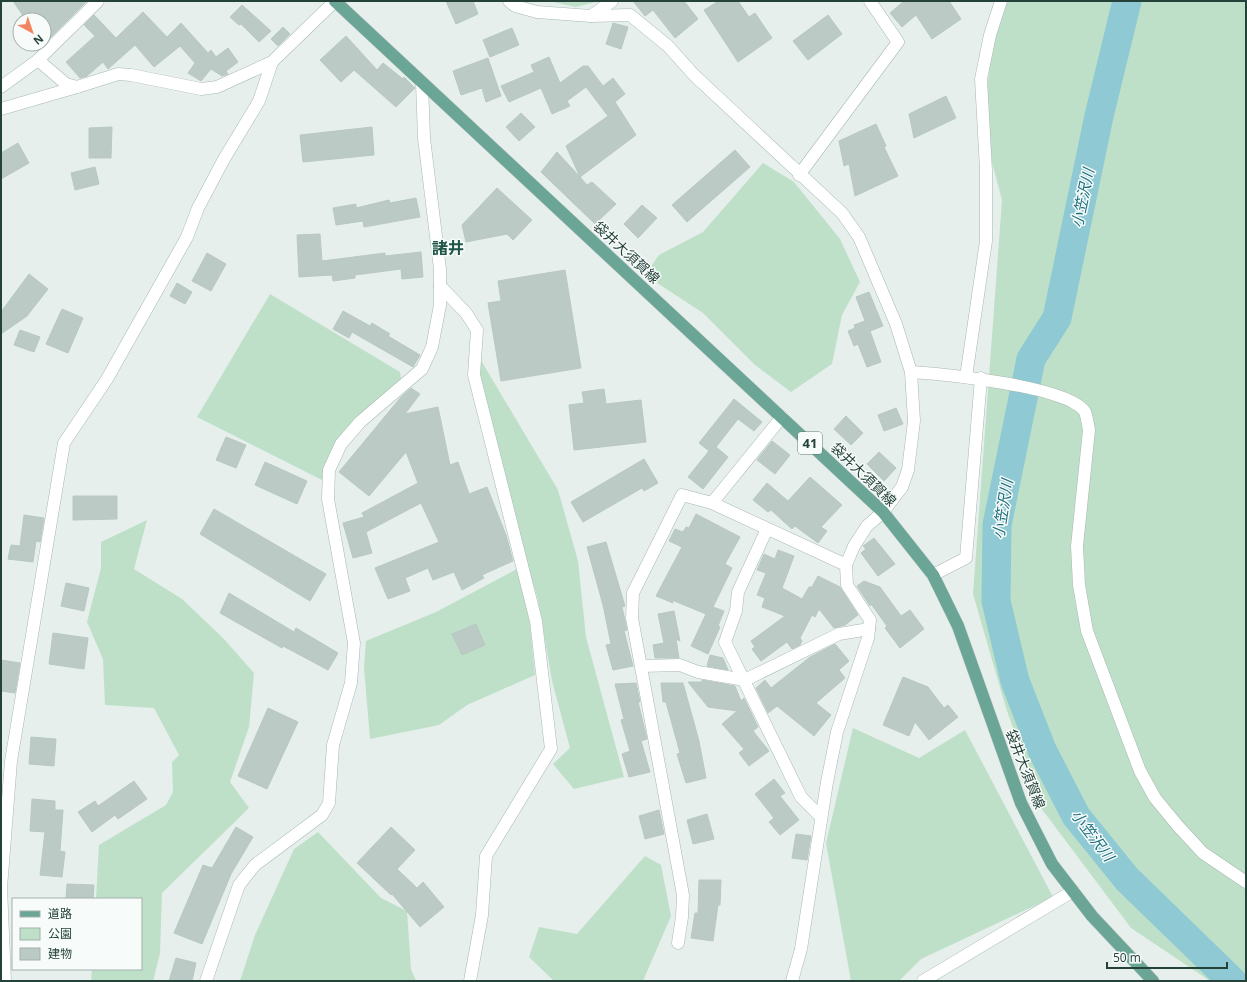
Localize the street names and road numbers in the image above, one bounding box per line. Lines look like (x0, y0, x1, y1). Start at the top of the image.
street label: 袋井大須賀線 (590, 216, 664, 288)
road number: 41 (798, 432, 822, 454)
street label: 袋井大須賀線 (827, 438, 901, 510)
street label: 袋井大須賀線 (1002, 726, 1050, 812)

